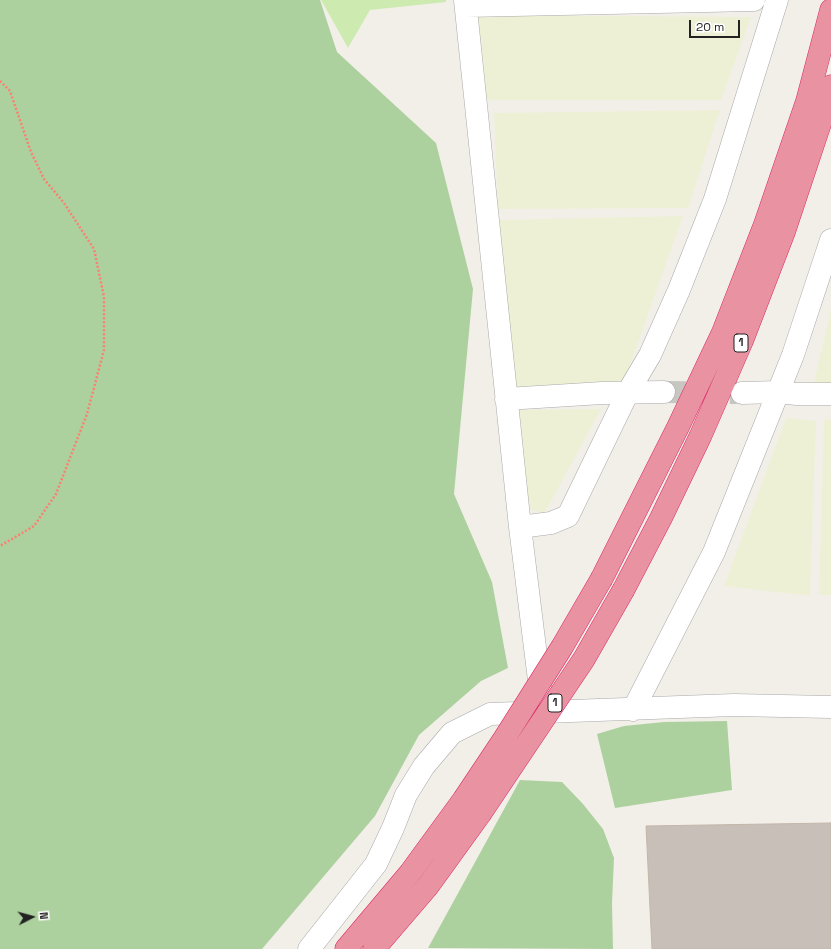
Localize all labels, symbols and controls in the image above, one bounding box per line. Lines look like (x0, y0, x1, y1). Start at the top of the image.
scale bar (691, 12, 742, 38)
text: 20 m (696, 19, 724, 35)
road number: 1 (734, 334, 748, 352)
road number: 1 (548, 694, 562, 712)
north arrow (12, 897, 52, 937)
text: N (37, 911, 51, 920)

